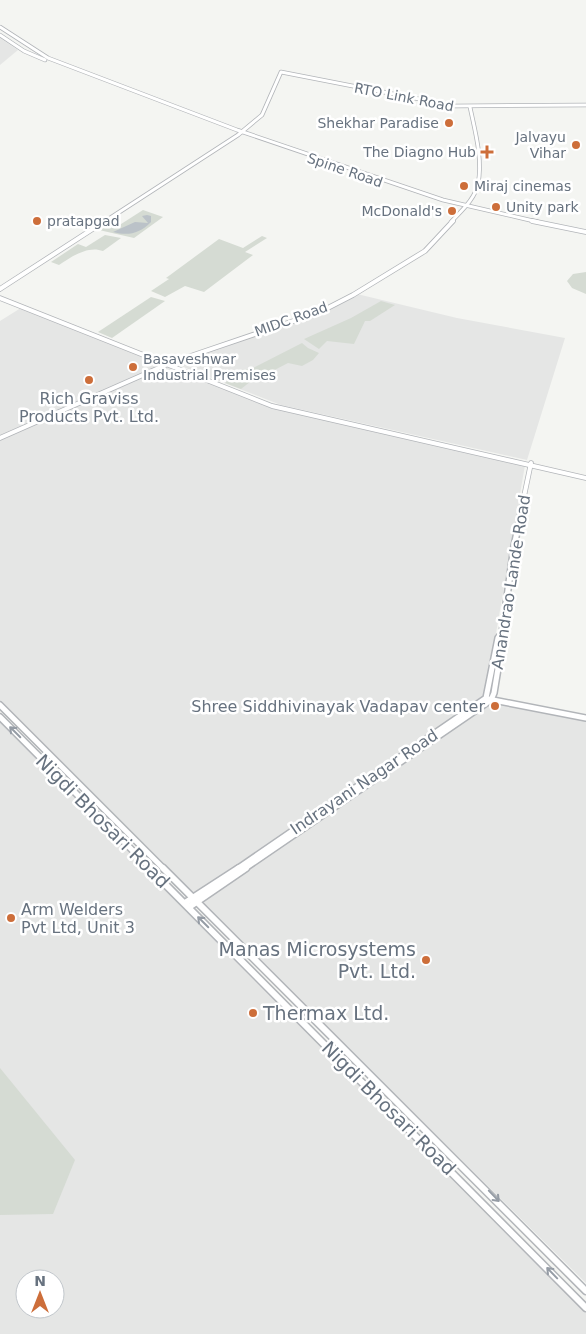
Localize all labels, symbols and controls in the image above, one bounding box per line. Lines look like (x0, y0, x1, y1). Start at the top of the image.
street label: RTO Link Road (353, 80, 455, 114)
place label: Shekhar Paradise (317, 115, 439, 131)
marker: Shekhar Paradise (443, 117, 455, 129)
place label: Jalvayu Vihar (514, 129, 566, 161)
marker: Jalvayu Vihar (570, 139, 582, 151)
place label: The Diagno Hub (362, 144, 476, 160)
marker: The Diagno Hub (480, 145, 494, 159)
street label: Spine Road (305, 150, 385, 190)
place label: Miraj cinemas (474, 178, 571, 194)
marker: Miraj cinemas (458, 180, 470, 192)
place label: Unity park (506, 199, 579, 215)
marker: Unity park (490, 201, 502, 213)
place label: McDonald's (362, 203, 442, 219)
marker: McDonald's (446, 205, 458, 217)
place label: pratapgad (47, 213, 120, 229)
marker: pratapgad (31, 215, 43, 227)
street label: MIDC Road (252, 298, 330, 340)
place label: Basaveshwar Industrial Premises (143, 351, 276, 383)
marker: Basaveshwar Industrial Premises (127, 361, 139, 373)
marker: Rich Graviss Products Pvt. Ltd. (83, 374, 95, 386)
place label: Rich Graviss Products Pvt. Ltd. (19, 389, 159, 426)
street label: Anandrao Lande Road (488, 493, 534, 671)
place label: Shree Siddhivinayak Vadapav center (191, 697, 485, 716)
marker: Shree Siddhivinayak Vadapav center (489, 700, 501, 712)
one-way arrow (9, 726, 21, 738)
street label: Indrayani Nagar Road (287, 726, 441, 838)
street label: Nigdi Bhosari Road (32, 750, 174, 892)
place label: Arm Welders Pvt Ltd, Unit 3 (21, 900, 135, 937)
marker: Arm Welders Pvt Ltd, Unit 3 (5, 912, 17, 924)
one-way arrow (197, 915, 209, 928)
place label: Manas Microsystems Pvt. Ltd. (219, 938, 416, 982)
marker: Manas Microsystems Pvt. Ltd. (420, 954, 432, 966)
place label: Thermax Ltd. (262, 1002, 389, 1024)
marker: Thermax Ltd. (247, 1007, 259, 1019)
street label: Nigdi Bhosari Road (318, 1037, 460, 1179)
one-way arrow (487, 1190, 499, 1202)
one-way arrow (546, 1266, 558, 1279)
north arrow (15, 1269, 65, 1319)
text: N (34, 1273, 46, 1289)

